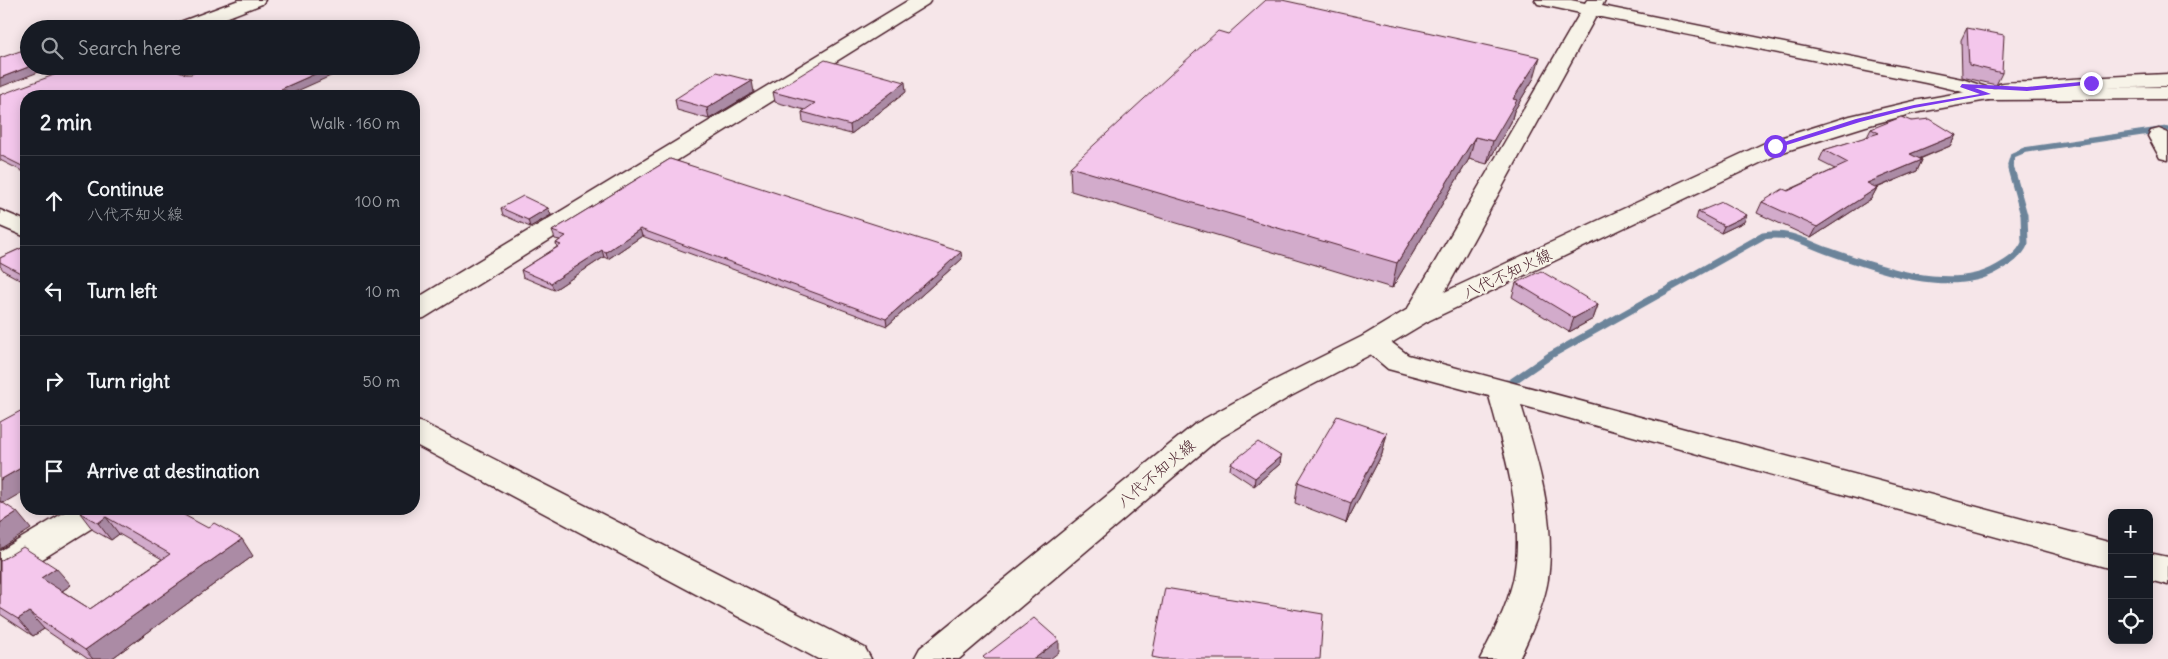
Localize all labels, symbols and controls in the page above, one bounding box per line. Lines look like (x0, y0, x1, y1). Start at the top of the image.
search box (20, 20, 420, 75)
icon: search (38, 34, 66, 62)
text: Search here (78, 36, 181, 60)
route end (2080, 72, 2103, 95)
text: 2 min (40, 109, 92, 136)
text: Walk · 160 m (310, 113, 400, 133)
route start (1764, 135, 1787, 158)
text: Continue (87, 177, 164, 201)
icon: ahead (40, 187, 68, 215)
text: 100 m (355, 191, 400, 211)
text: 八代不知火線 (87, 204, 183, 224)
street label: 八代不知火線 (1459, 244, 1555, 302)
icon: left (40, 277, 68, 305)
text: Turn left (87, 279, 157, 303)
text: 10 m (365, 281, 400, 301)
icon: right (40, 367, 68, 395)
text: Turn right (87, 369, 170, 393)
text: 50 m (362, 371, 400, 391)
street label: 八代不知火線 (1113, 434, 1199, 512)
icon: arrive (40, 457, 68, 485)
text: Arrive at destination (87, 459, 260, 483)
map controls (2108, 509, 2153, 644)
button: + (2108, 509, 2153, 554)
button: − (2108, 554, 2153, 599)
button: locate (2108, 599, 2153, 644)

